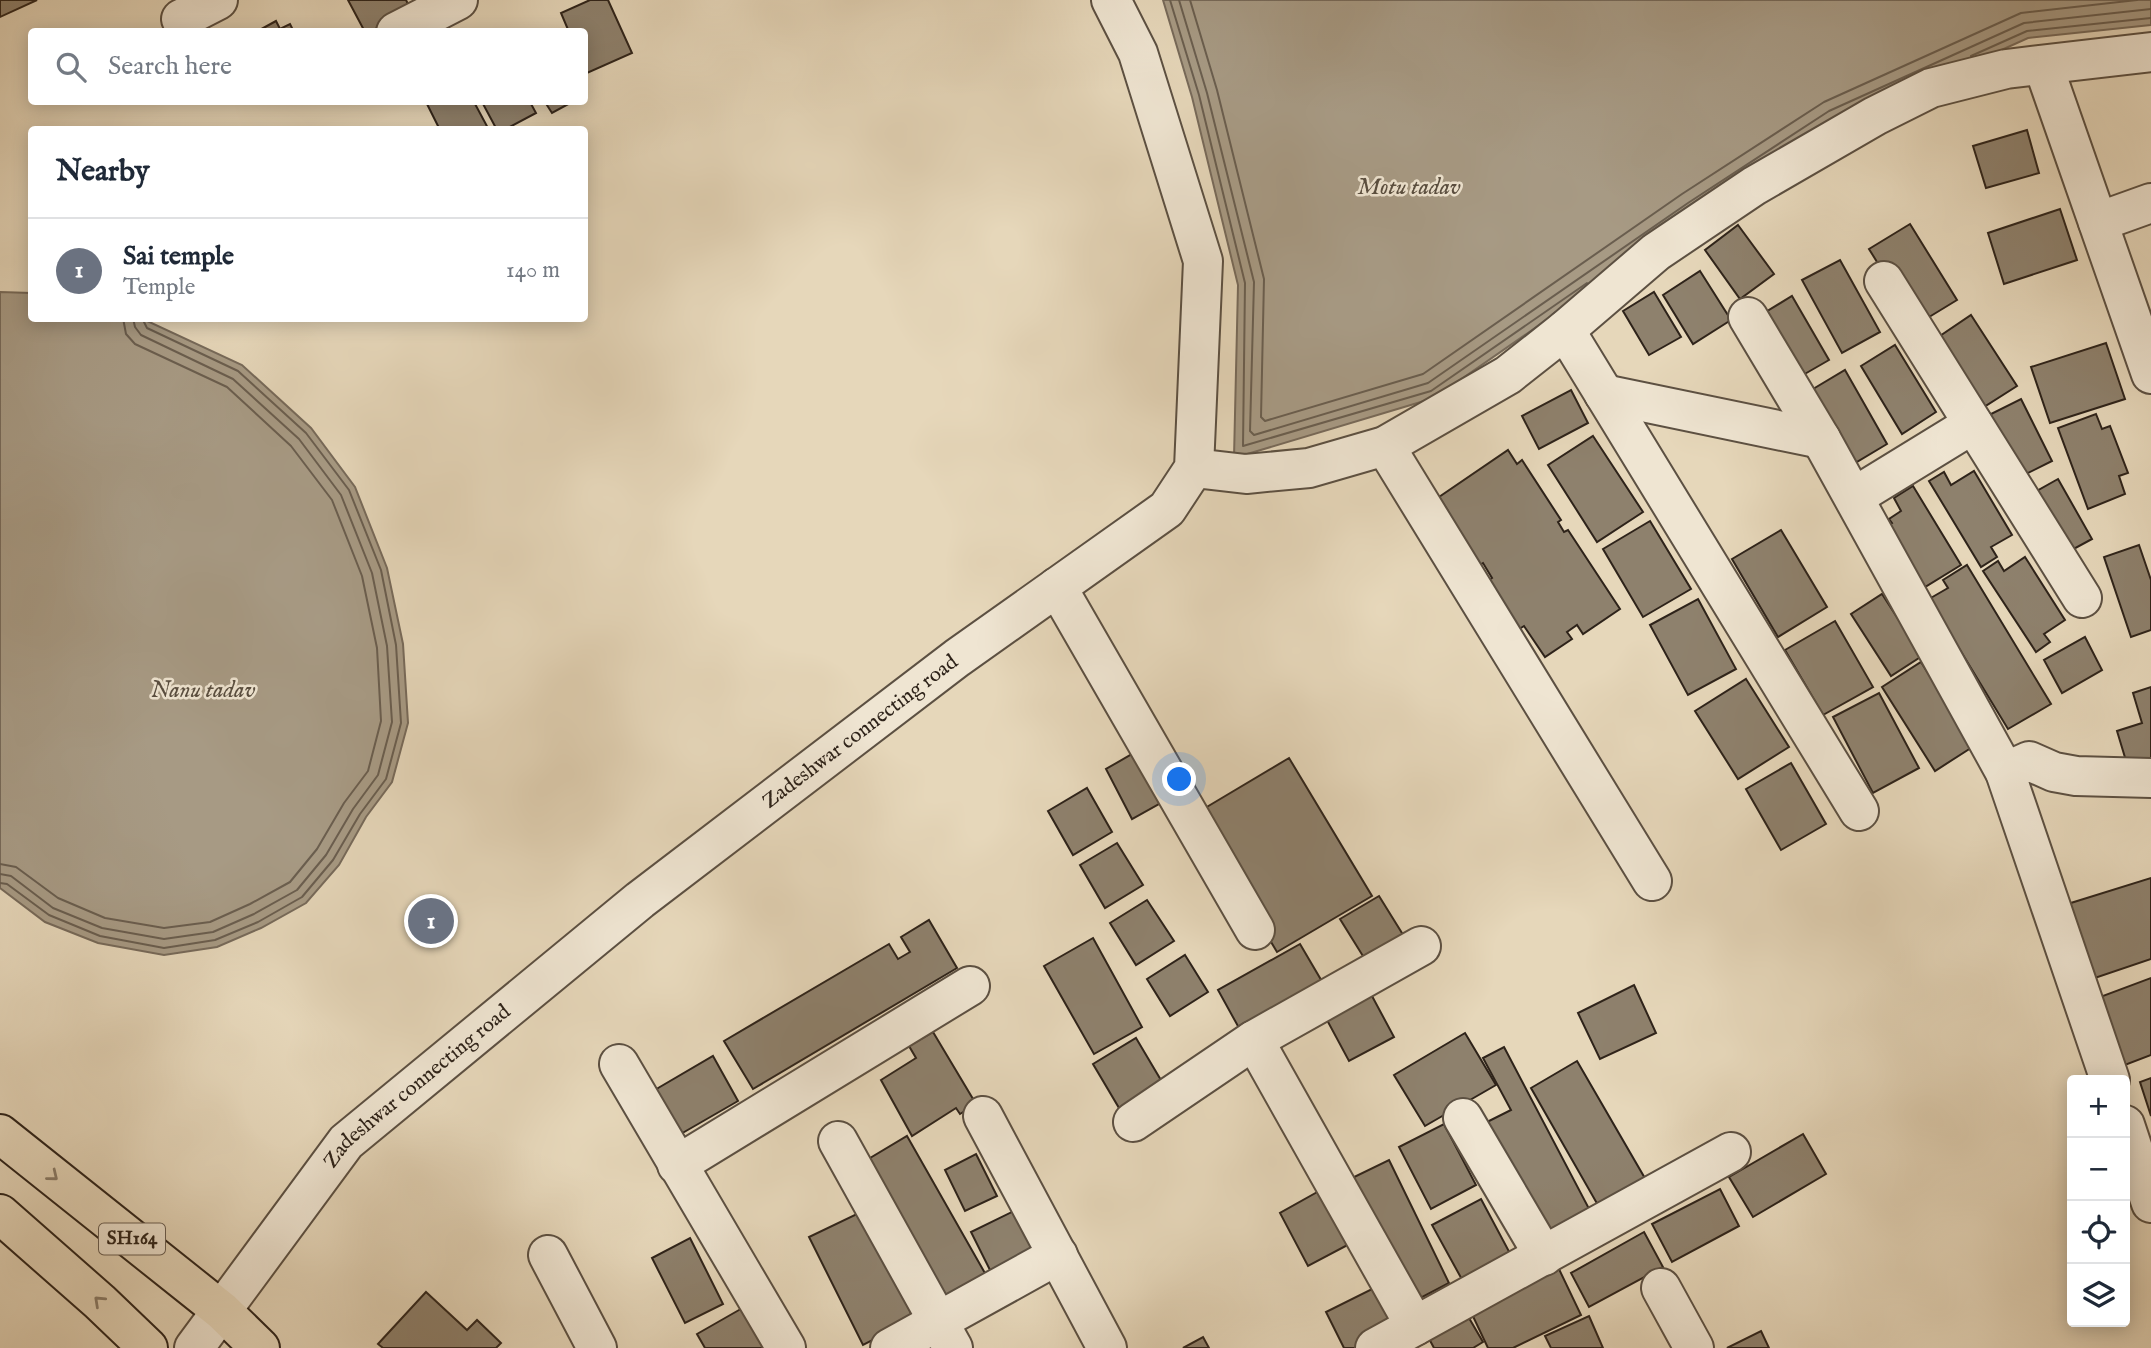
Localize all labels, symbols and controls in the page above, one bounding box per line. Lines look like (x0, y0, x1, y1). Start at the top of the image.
search box (28, 28, 588, 105)
icon: search (52, 48, 90, 86)
text: Search here (108, 50, 232, 83)
text: Nearby (56, 153, 149, 191)
water label: Motu tadav (1357, 173, 1461, 202)
text: Sai temple (123, 240, 234, 273)
text: 1 (75, 256, 83, 285)
text: 140 m (506, 256, 560, 285)
text: Temple (123, 273, 195, 302)
street label: Zadeshwar connecting road (757, 648, 964, 815)
water label: Nanu tadav (151, 676, 255, 705)
your location (1162, 762, 1196, 796)
pin: 1 (408, 895, 454, 947)
street label: Zadeshwar connecting road (318, 998, 517, 1174)
map controls (2067, 1075, 2130, 1327)
button: + (2067, 1075, 2130, 1138)
button: − (2067, 1138, 2130, 1201)
one-way arrow (46, 1168, 58, 1181)
button: locate (2067, 1201, 2130, 1264)
road number: SH164 (99, 1224, 165, 1254)
button: layers (2067, 1264, 2130, 1327)
one-way arrow (94, 1297, 107, 1309)

